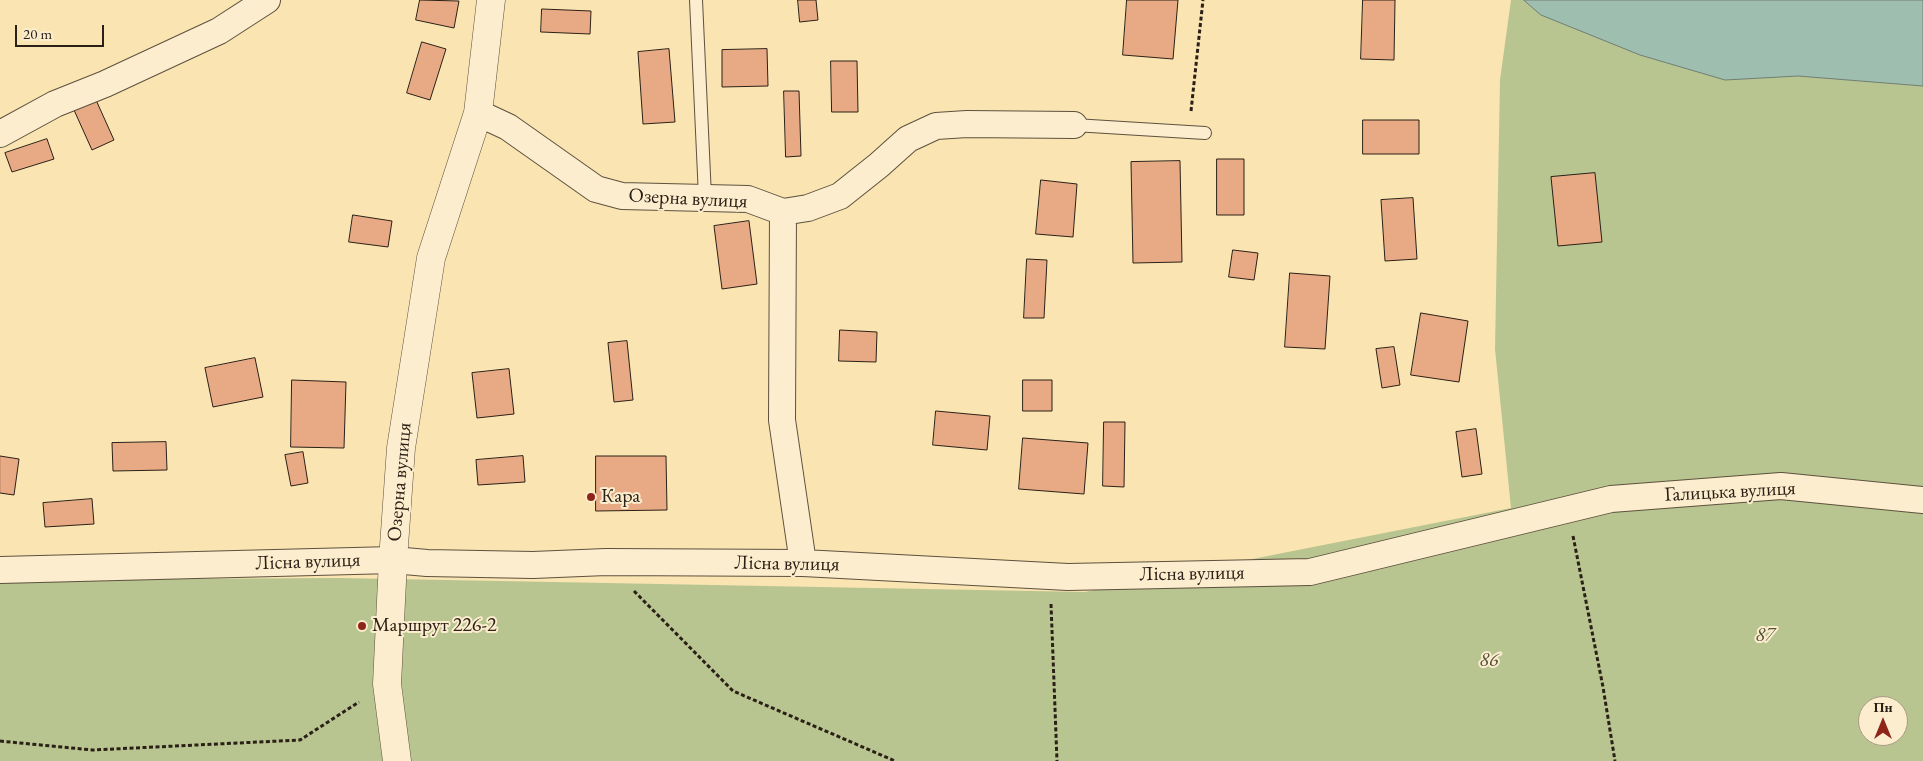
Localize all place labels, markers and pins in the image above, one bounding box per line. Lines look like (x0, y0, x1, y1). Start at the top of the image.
place label: Кара (601, 485, 640, 509)
marker: Кара (585, 491, 597, 503)
place label: Маршрут 226-2 (372, 614, 497, 638)
marker: Маршрут 226-2 (356, 620, 368, 632)

